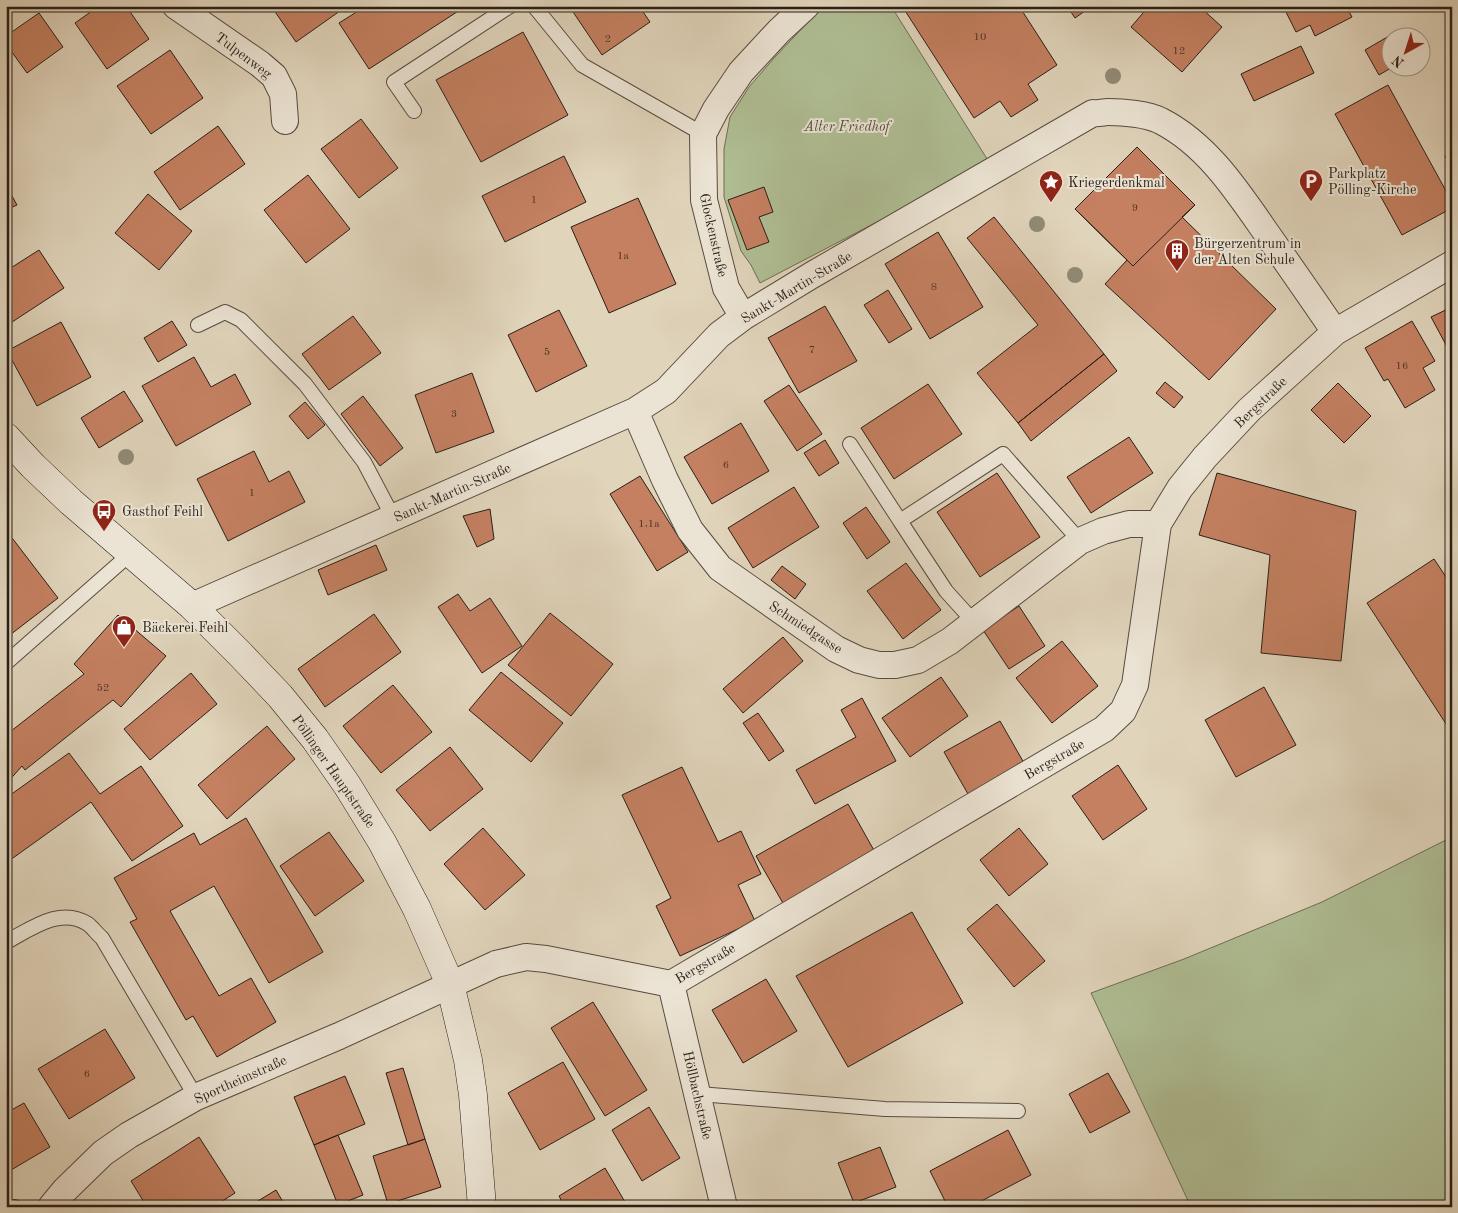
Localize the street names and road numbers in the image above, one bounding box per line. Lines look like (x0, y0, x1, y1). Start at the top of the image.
street label: Tulpenweg (213, 30, 275, 82)
street label: Glockenstraße (697, 192, 729, 279)
street label: Sankt-Martin-Straße (739, 249, 854, 326)
street label: Bergstraße (1232, 374, 1290, 431)
street label: Sankt-Martin-Straße (392, 461, 513, 525)
street label: Schmiedgasse (766, 599, 845, 657)
street label: Pöllinger Hauptstraße (289, 713, 377, 830)
street label: Bergstraße (1022, 737, 1087, 783)
street label: Bergstraße (673, 941, 738, 987)
street label: Höllbachstraße (680, 1049, 714, 1141)
street label: Sportheimstraße (192, 1053, 289, 1107)

